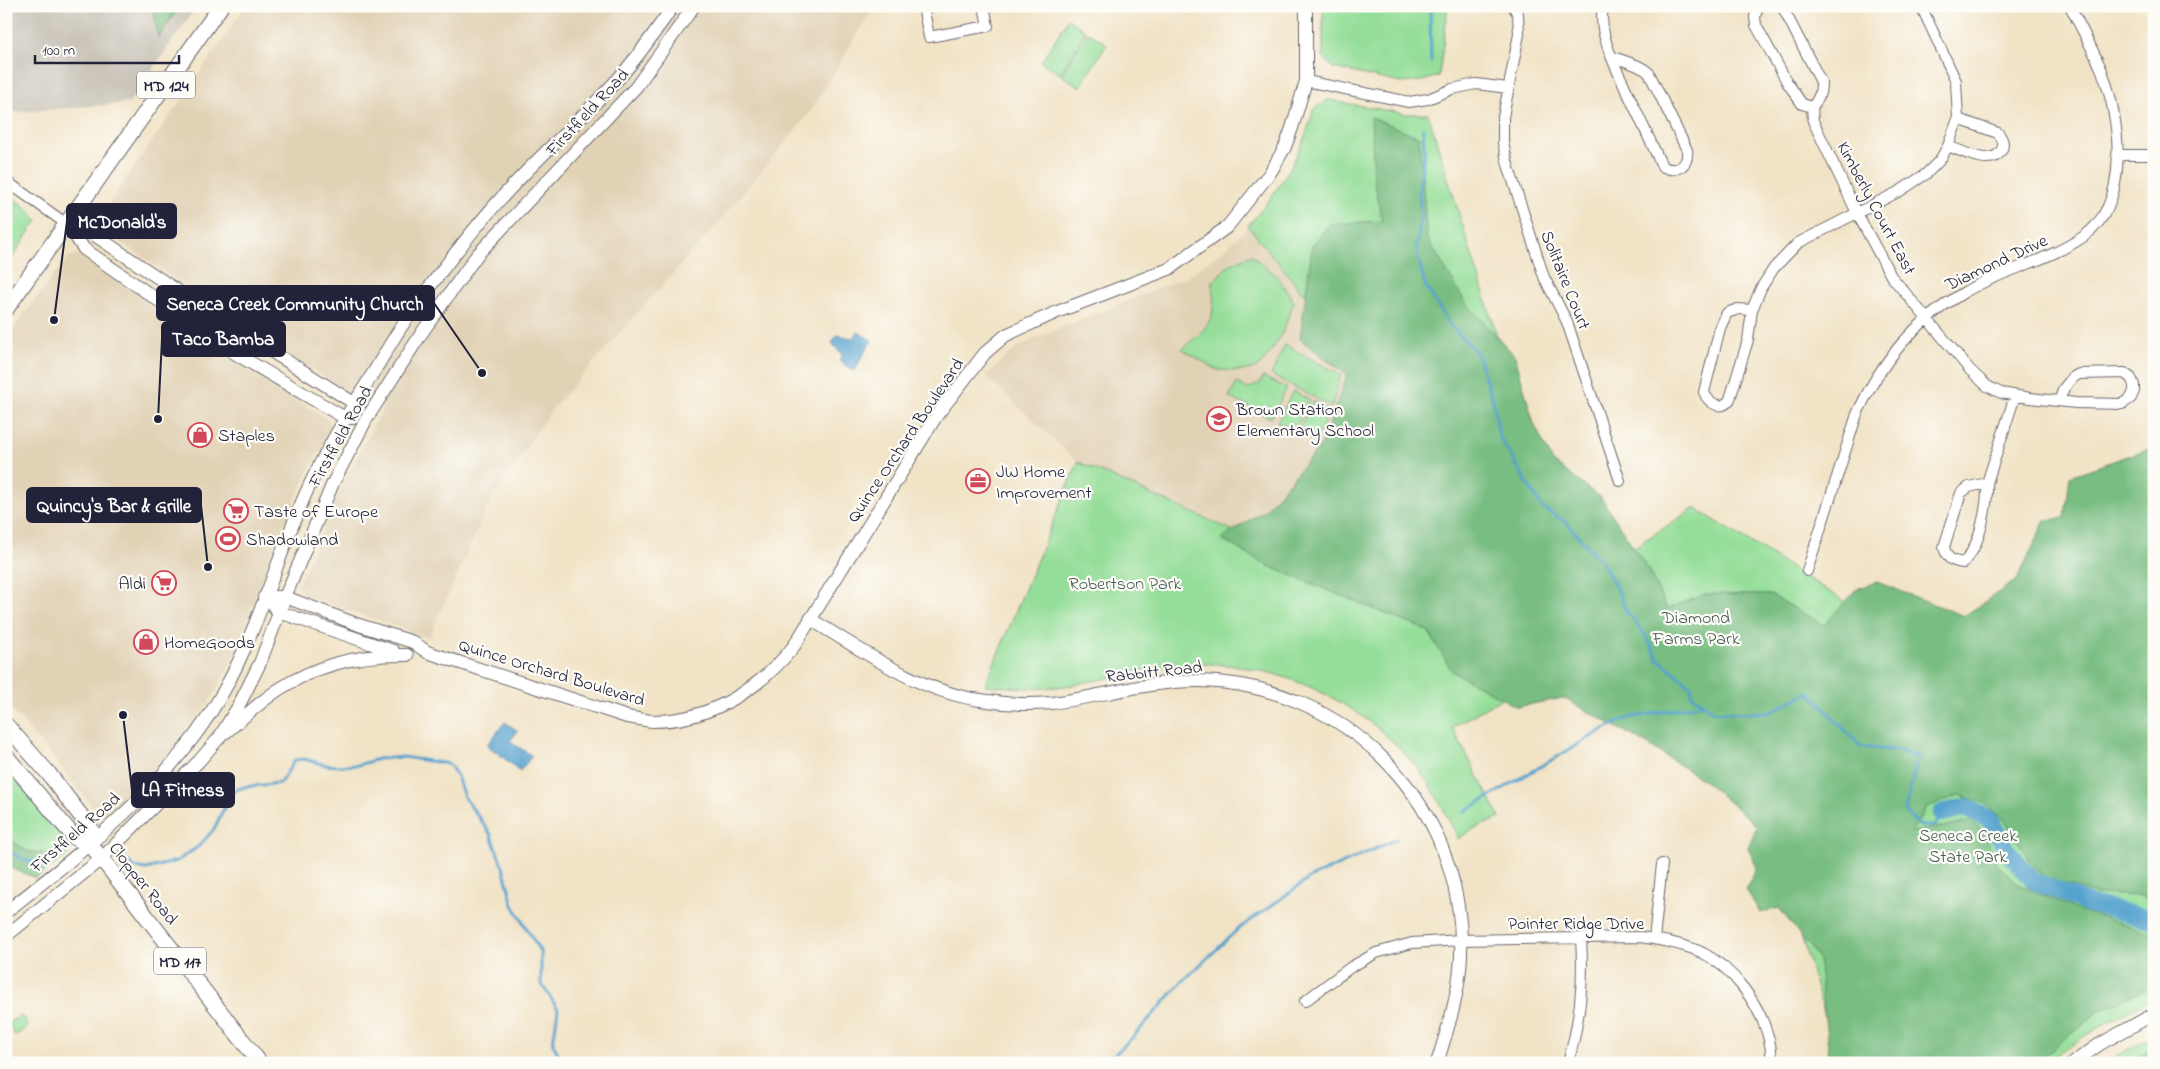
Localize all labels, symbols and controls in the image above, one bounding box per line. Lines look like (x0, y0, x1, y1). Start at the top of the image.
scale bar (35, 32, 179, 64)
text: 100 m (42, 40, 75, 62)
street label: Firstfield Road (540, 63, 636, 164)
road number: MD 124 (137, 72, 195, 98)
street label: Kimberly Court East (1829, 137, 1921, 280)
callout: McDonald's (67, 204, 176, 238)
text: McDonald's (78, 210, 167, 237)
street label: Solitaire Court (1532, 227, 1596, 334)
street label: Diamond Drive (1940, 228, 2053, 299)
callout: Seneca Creek Community Church (157, 286, 434, 320)
text: Seneca Creek Community Church (166, 292, 424, 321)
callout: Taco Bamba (162, 322, 285, 356)
text: Taco Bamba (172, 327, 274, 354)
street label: Quince Orchard Boulevard (842, 354, 972, 529)
street label: Firstfield Road (303, 382, 380, 493)
place label: Brown Station Elementary School (1235, 398, 1374, 445)
school or university icon: Brown Station Elementary School (1206, 406, 1232, 432)
shop icon: Staples (187, 422, 213, 448)
place label: Staples (218, 424, 275, 450)
place label: JW Home Improvement (996, 460, 1091, 507)
office icon: JW Home Improvement (965, 468, 991, 494)
callout: Quincy's Bar & Grille (27, 488, 201, 522)
text: Quincy's Bar & Grille (37, 494, 192, 523)
supermarket icon: Taste of Europe (223, 498, 249, 524)
place label: Taste of Europe (254, 500, 379, 526)
sports icon: Shadowland (215, 526, 241, 552)
place label: Shadowland (246, 528, 338, 554)
supermarket icon: Aldi (151, 570, 177, 596)
place label: Aldi (119, 572, 146, 598)
park label: Robertson Park (1069, 572, 1181, 598)
park label: Diamond Farms Park (1651, 606, 1740, 653)
shop icon: HomeGoods (133, 629, 159, 655)
place label: HomeGoods (164, 631, 255, 657)
street label: Quince Orchard Boulevard (455, 633, 648, 715)
street label: Rabbitt Road (1105, 655, 1204, 691)
callout: LA Fitness (132, 773, 234, 807)
text: LA Fitness (142, 778, 225, 805)
street label: Firstfield Road (25, 787, 127, 881)
park label: Seneca Creek State Park (1919, 824, 2017, 871)
street label: Clopper Road (102, 837, 183, 931)
street label: Pointer Ridge Drive (1508, 912, 1645, 939)
road number: MD 117 (154, 948, 206, 974)

